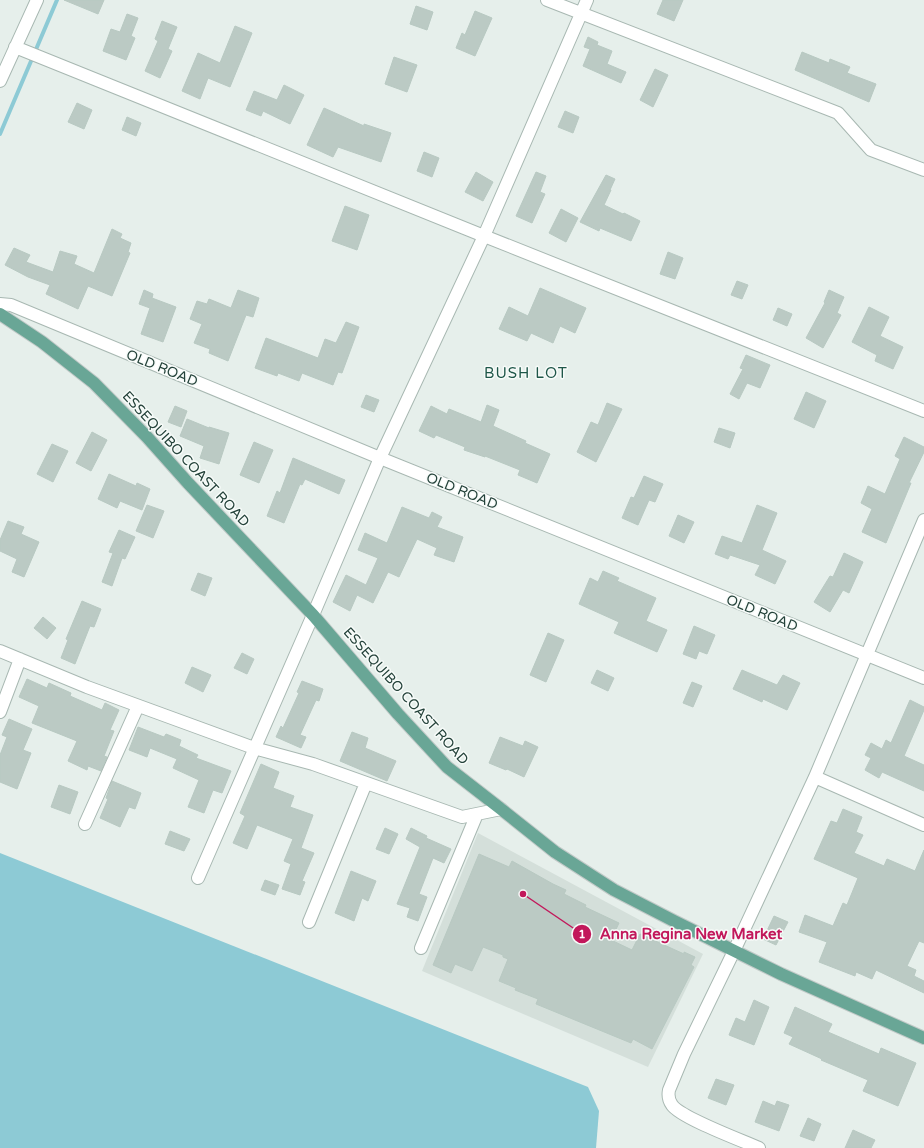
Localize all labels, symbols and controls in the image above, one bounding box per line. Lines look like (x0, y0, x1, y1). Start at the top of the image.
street label: OLD ROAD (124, 346, 200, 390)
district label: BUSH LOT (484, 364, 568, 382)
street label: ESSEQUIBO COAST ROAD (119, 388, 253, 530)
street label: OLD ROAD (424, 469, 500, 513)
street label: OLD ROAD (724, 591, 800, 635)
street label: ESSEQUIBO COAST ROAD (340, 624, 472, 768)
callout: Anna Regina New Market (572, 920, 790, 947)
text: Anna Regina New Market (600, 925, 783, 944)
text: 1 (578, 927, 586, 941)

